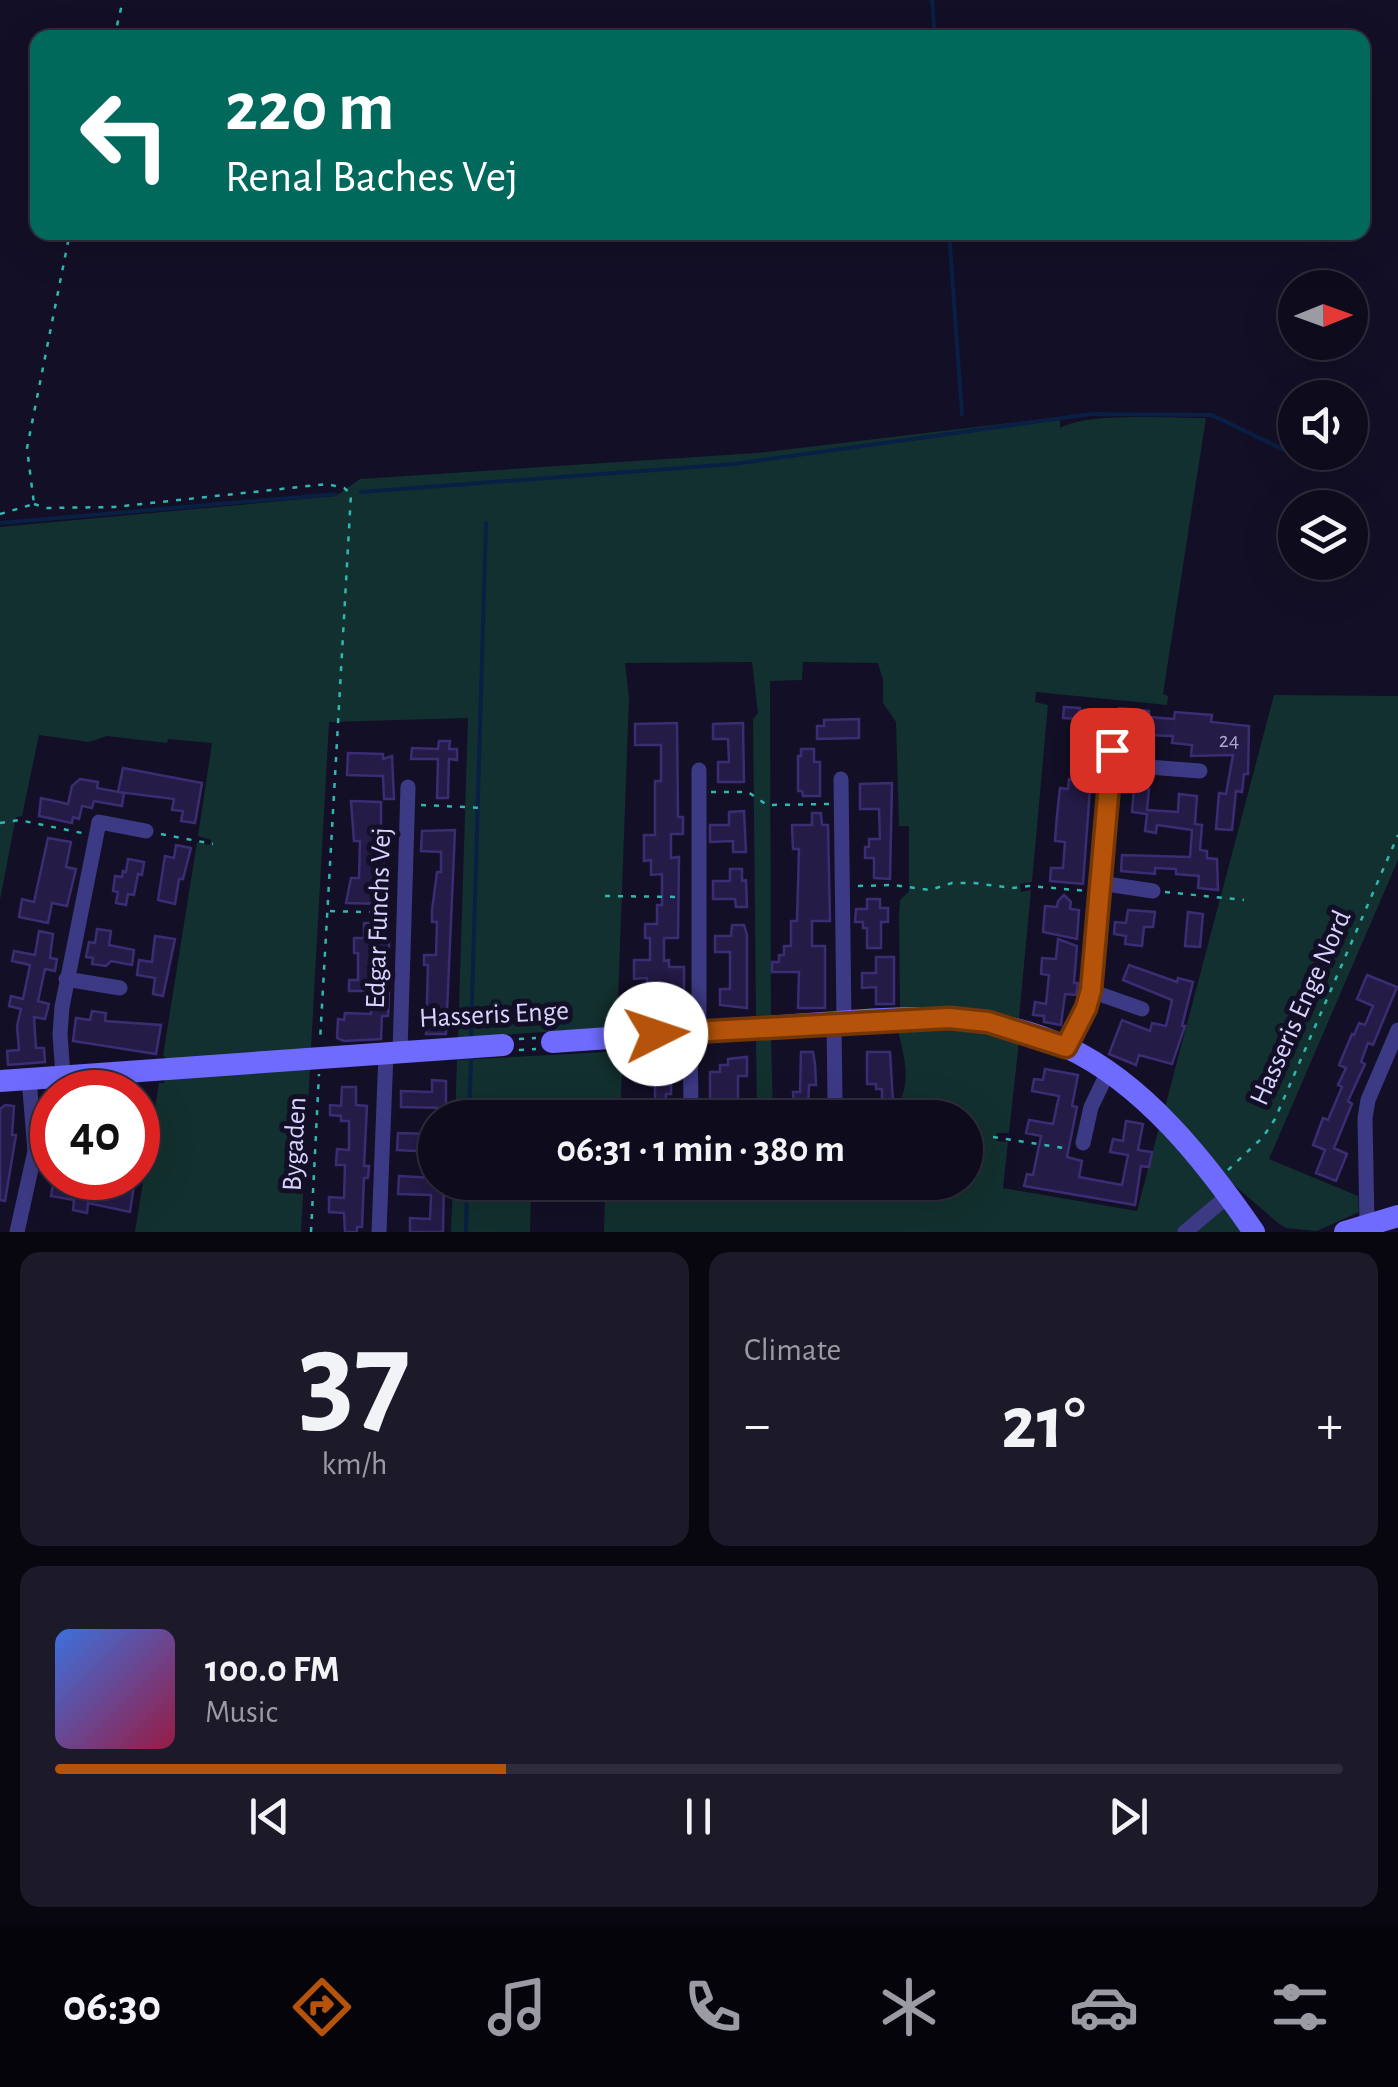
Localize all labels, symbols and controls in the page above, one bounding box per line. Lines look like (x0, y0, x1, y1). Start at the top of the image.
icon: left (60, 70, 190, 200)
text: 220 m (225, 73, 394, 143)
text: Renal Baches Vej (225, 155, 518, 200)
north arrow (1278, 270, 1368, 360)
map controls (1278, 270, 1368, 580)
button: sound (1278, 380, 1368, 470)
button: layers (1278, 490, 1368, 580)
pin (1070, 708, 1155, 793)
icon: arrive (1085, 723, 1140, 778)
house number: 24 (1219, 729, 1239, 751)
street label: Edgar Funchs Vej (362, 827, 396, 1009)
street label: Hasseris Enge Nord (1245, 906, 1357, 1110)
position arrow (604, 982, 708, 1086)
street label: Hasseris Enge (418, 997, 570, 1033)
speed limit sign: 40 (30, 1070, 160, 1200)
street label: Bygaden (279, 1096, 311, 1192)
text: 06:31 · 1 min · 380 m (556, 1131, 845, 1169)
text: 37 (298, 1315, 411, 1445)
text: Climate (744, 1334, 841, 1366)
text: 21° (1001, 1387, 1086, 1462)
text: − (744, 1398, 770, 1453)
text: + (1317, 1398, 1343, 1453)
text: km/h (321, 1448, 388, 1480)
text: 100.0 FM (205, 1651, 340, 1689)
text: Music (205, 1696, 278, 1728)
icon: previous (242, 1789, 297, 1844)
icon: pause (671, 1789, 726, 1844)
icon: next (1101, 1789, 1156, 1844)
icon: directions (287, 1972, 357, 2042)
icon: music (482, 1972, 552, 2042)
icon: phone (678, 1972, 748, 2042)
icon: climate (874, 1972, 944, 2042)
icon: car (1069, 1972, 1139, 2042)
icon: filters (1265, 1972, 1335, 2042)
text: 06:30 (63, 1984, 161, 2029)

